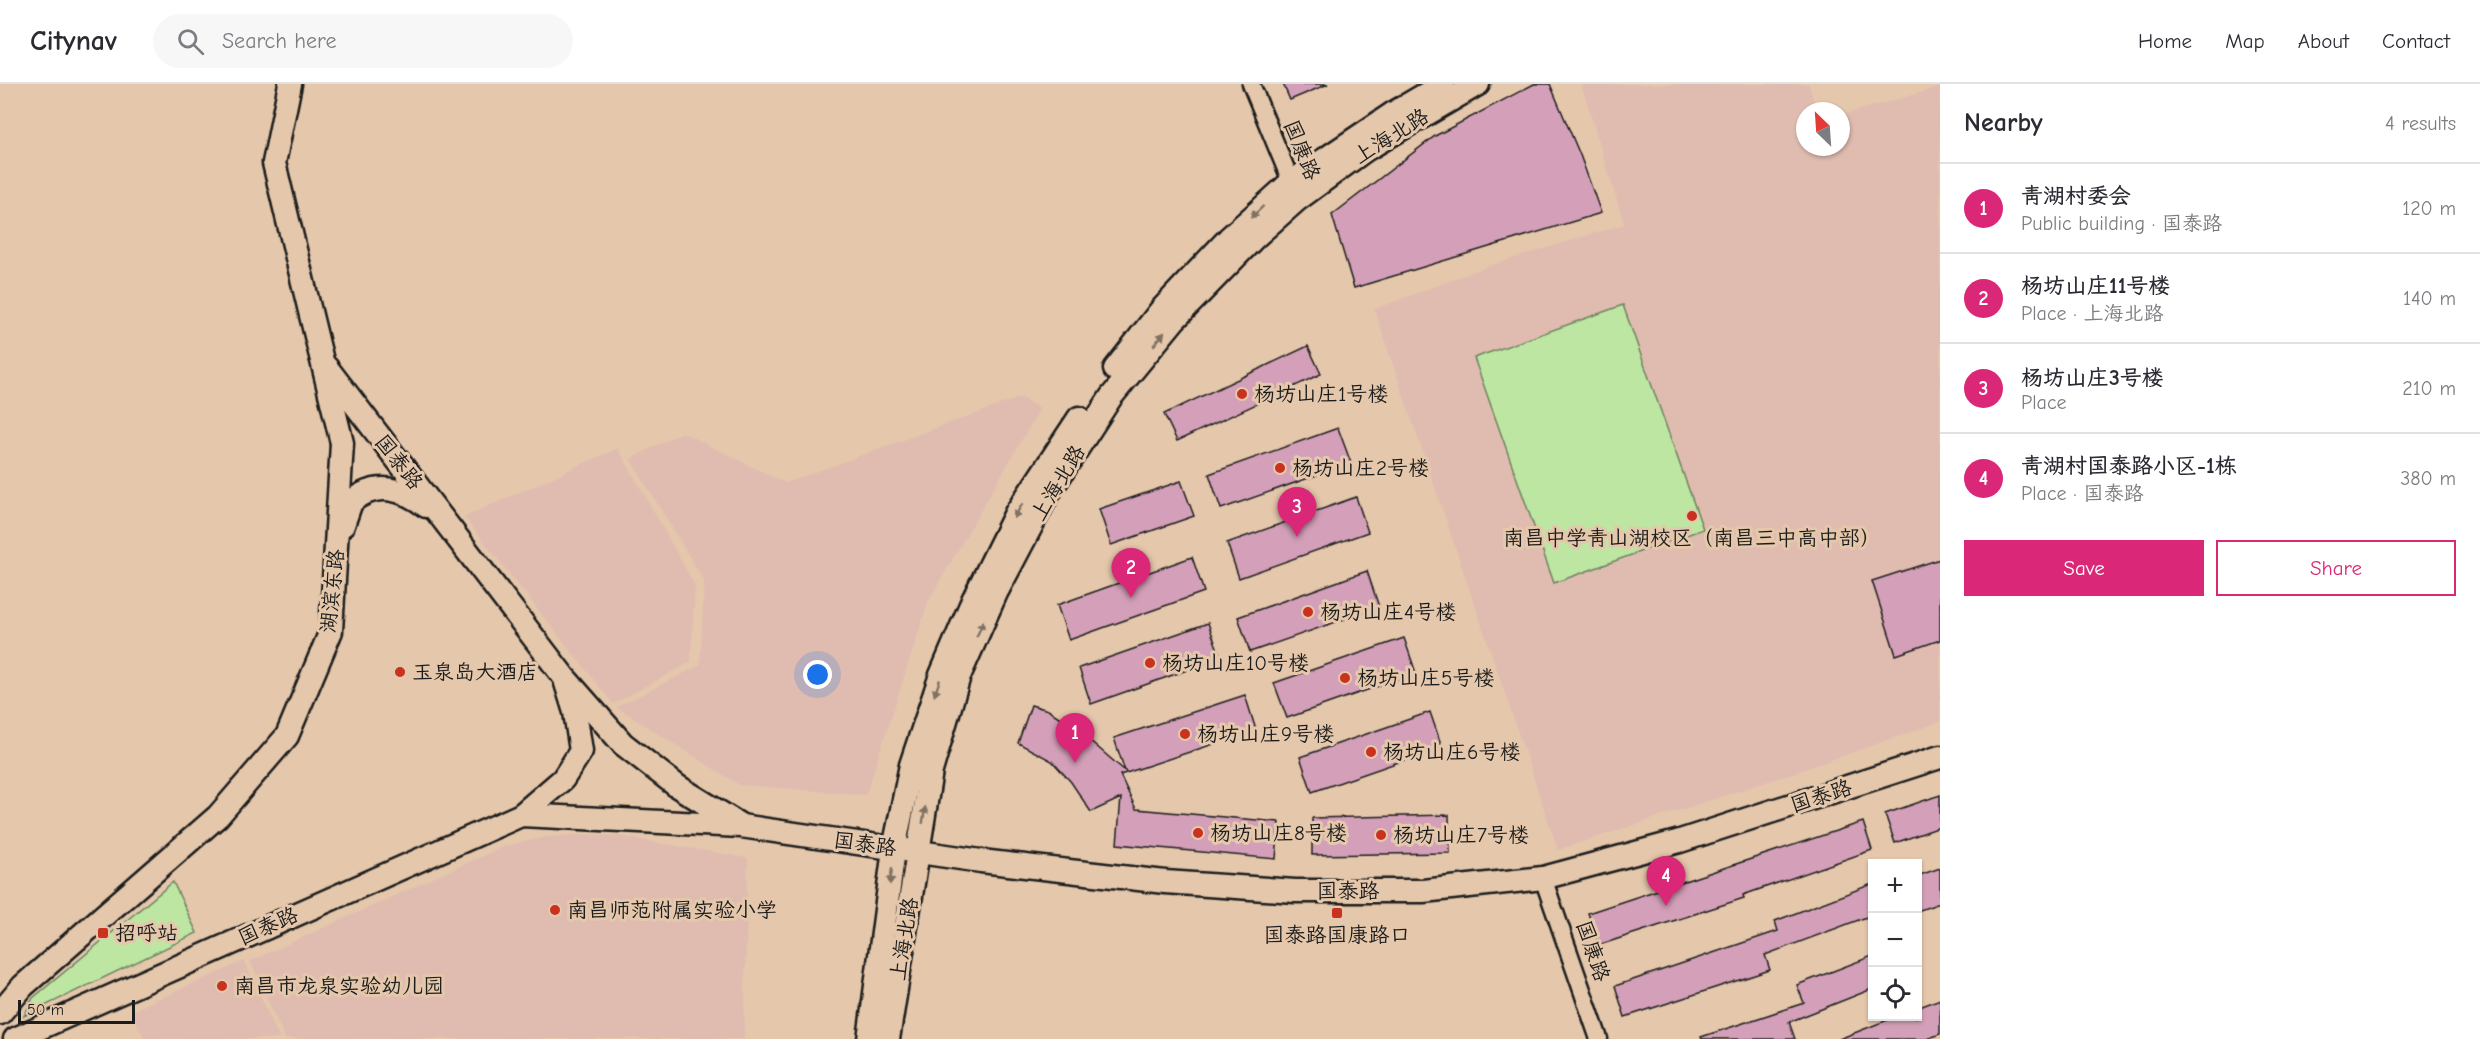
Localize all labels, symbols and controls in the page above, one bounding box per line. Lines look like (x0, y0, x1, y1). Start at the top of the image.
search box (153, 14, 573, 68)
text: Citynav (30, 25, 117, 57)
icon: search (174, 25, 207, 58)
text: Search here (222, 28, 336, 54)
text: Home (2138, 29, 2192, 53)
text: Map (2225, 29, 2265, 53)
text: About (2298, 29, 2349, 53)
text: Contact (2382, 29, 2450, 53)
north arrow (1796, 102, 1850, 156)
street label: 上海北路 (1349, 104, 1433, 168)
text: Nearby (1964, 108, 2043, 138)
text: 4 results (2385, 112, 2456, 135)
street label: 国康路 (1279, 116, 1325, 184)
text: 青湖村委会 (2021, 183, 2131, 209)
text: 1 (1980, 197, 1987, 220)
text: 120 m (2402, 197, 2456, 220)
one-way arrow (1250, 205, 1265, 219)
text: Public building · 国泰路 (2021, 212, 2222, 235)
text: 杨坊山庄11号楼 (2021, 273, 2170, 299)
text: 2 (1979, 287, 1988, 310)
text: 140 m (2403, 287, 2456, 310)
text: Place · 上海北路 (2021, 302, 2163, 325)
one-way arrow (1152, 331, 1165, 347)
text: 杨坊山庄3号楼 (2021, 365, 2164, 391)
text: 3 (1979, 377, 1988, 400)
text: 210 m (2402, 377, 2456, 400)
place label: 杨坊山庄1号楼 (1254, 382, 1388, 406)
marker: 杨坊山庄1号楼 (1235, 387, 1249, 401)
text: Place (2021, 391, 2067, 414)
street label: 国泰路 (370, 430, 428, 494)
street label: 上海北路 (1026, 441, 1090, 525)
text: 青湖村国泰路小区-1栋 (2021, 453, 2237, 479)
place label: 杨坊山庄2号楼 (1292, 456, 1429, 480)
marker: 杨坊山庄2号楼 (1273, 461, 1287, 475)
text: 4 (1979, 467, 1988, 490)
text: 380 m (2400, 467, 2456, 490)
text: Place · 国泰路 (2021, 482, 2143, 505)
pin: 3 (1278, 488, 1316, 537)
one-way arrow (1013, 503, 1023, 520)
marker: 南昌中学青山湖校区（南昌三中高中部） (1685, 509, 1699, 523)
place label: 南昌中学青山湖校区（南昌三中高中部） (1503, 526, 1881, 550)
button: Save (1964, 540, 2204, 596)
button: Share (2216, 540, 2456, 596)
street label: 湖滨东路 (316, 548, 348, 634)
pin: 2 (1112, 548, 1150, 598)
place label: 杨坊山庄4号楼 (1320, 600, 1456, 624)
marker: 杨坊山庄4号楼 (1301, 605, 1315, 619)
one-way arrow (975, 620, 985, 638)
place label: 杨坊山庄10号楼 (1162, 651, 1309, 675)
marker: 杨坊山庄10号楼 (1143, 656, 1157, 670)
place label: 玉泉岛大酒店 (412, 660, 538, 684)
your location (803, 660, 832, 689)
marker: 玉泉岛大酒店 (393, 665, 407, 679)
place label: 杨坊山庄5号楼 (1357, 666, 1494, 690)
marker: 杨坊山庄5号楼 (1338, 671, 1352, 685)
one-way arrow (932, 679, 941, 697)
pin: 1 (1056, 714, 1094, 763)
place label: 杨坊山庄9号楼 (1197, 722, 1334, 746)
marker: 杨坊山庄9号楼 (1178, 727, 1192, 741)
place label: 杨坊山庄6号楼 (1383, 740, 1520, 764)
marker: 杨坊山庄6号楼 (1364, 745, 1378, 759)
street label: 国泰路 (1787, 775, 1855, 817)
one-way arrow (920, 806, 929, 825)
place label: 杨坊山庄8号楼 (1210, 821, 1347, 845)
place label: 杨坊山庄7号楼 (1393, 823, 1529, 847)
marker: 杨坊山庄8号楼 (1191, 826, 1205, 840)
street label: 国泰路 (832, 828, 898, 860)
marker: 杨坊山庄7号楼 (1374, 828, 1388, 842)
pin: 4 (1646, 856, 1686, 906)
map controls (1868, 859, 1922, 1021)
button: + (1868, 859, 1922, 913)
one-way arrow (886, 867, 895, 886)
street label: 国泰路 (1317, 879, 1380, 903)
street label: 上海北路 (886, 896, 922, 982)
place label: 南昌师范附属实验小学 (567, 898, 777, 922)
street label: 国泰路 (234, 902, 302, 950)
marker: 南昌师范附属实验小学 (548, 903, 562, 917)
marker: 国泰路国康路口 (1330, 906, 1344, 920)
button: − (1868, 913, 1922, 967)
street label: 国康路 (1571, 917, 1615, 985)
place label: 招呼站 (115, 921, 178, 945)
place label: 国泰路国康路口 (1264, 923, 1411, 947)
marker: 招呼站 (96, 926, 110, 940)
button: locate (1868, 967, 1922, 1021)
place label: 南昌市龙泉实验幼儿园 (234, 974, 444, 998)
marker: 南昌市龙泉实验幼儿园 (215, 979, 229, 993)
scale bar (18, 997, 135, 1024)
text: 50 m (27, 1001, 64, 1019)

